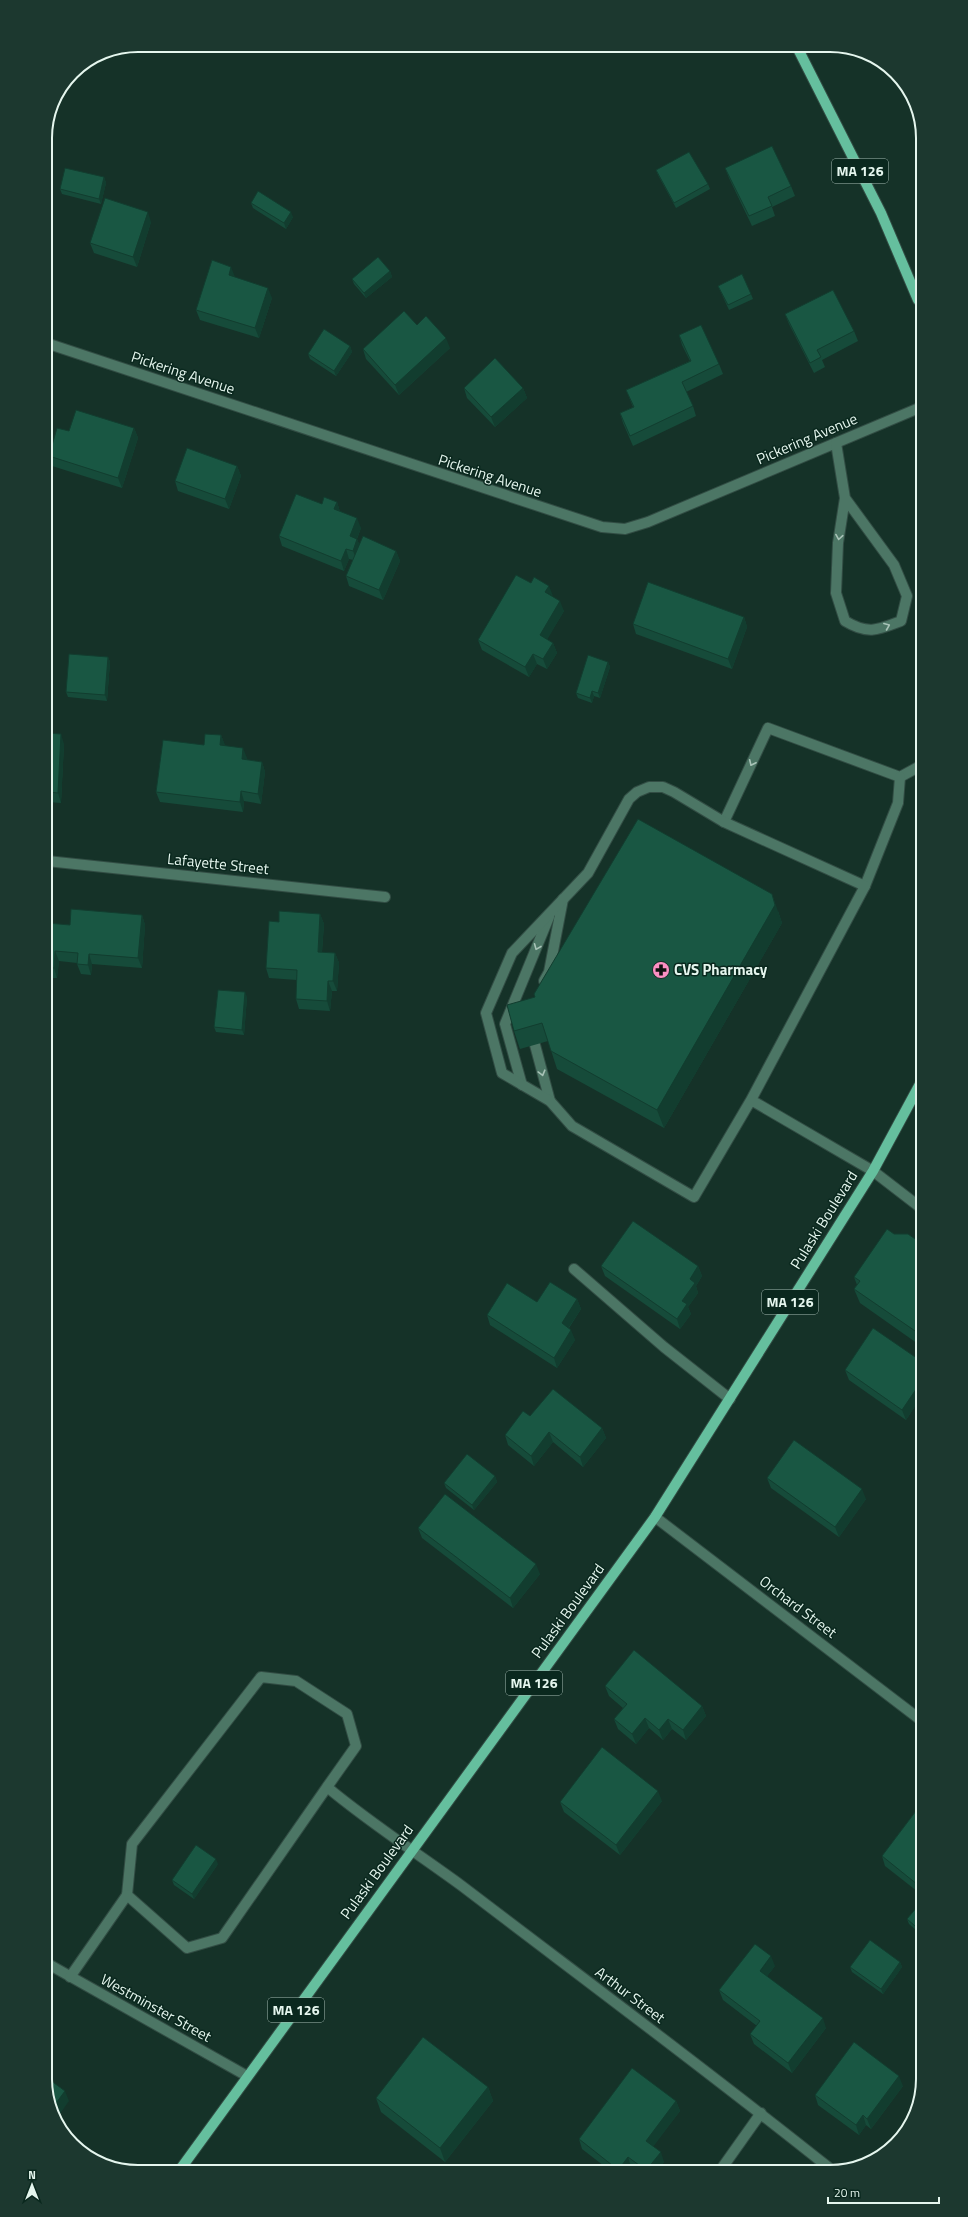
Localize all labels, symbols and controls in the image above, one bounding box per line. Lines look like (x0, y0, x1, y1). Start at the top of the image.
road number: MA 126 (832, 159, 888, 183)
street label: Pickering Avenue (128, 345, 238, 400)
street label: Pickering Avenue (753, 407, 861, 470)
street label: Pickering Avenue (435, 448, 545, 503)
one-way arrow (835, 534, 844, 540)
one-way arrow (883, 623, 890, 631)
one-way arrow (749, 759, 757, 767)
street label: Lafayette Street (166, 847, 271, 880)
one-way arrow (533, 944, 541, 951)
place label: CVS Pharmacy (674, 958, 768, 981)
pharmacy icon: CVS Pharmacy (651, 960, 671, 980)
one-way arrow (538, 1070, 546, 1076)
street label: Pulaski Boulevard (784, 1166, 863, 1273)
road number: MA 126 (762, 1290, 818, 1314)
street label: Pulaski Boulevard (525, 1559, 610, 1663)
street label: Orchard Street (755, 1570, 843, 1644)
road number: MA 126 (506, 1671, 562, 1695)
street label: Pulaski Boulevard (334, 1820, 419, 1924)
street label: Arthur Street (590, 1961, 671, 2029)
street label: Westminster Street (97, 1968, 217, 2048)
road number: MA 126 (268, 1998, 324, 2022)
north arrow (12, 2165, 52, 2205)
text: N (28, 2167, 36, 2183)
scale bar (828, 2179, 939, 2205)
text: 20 m (834, 2183, 860, 2202)

